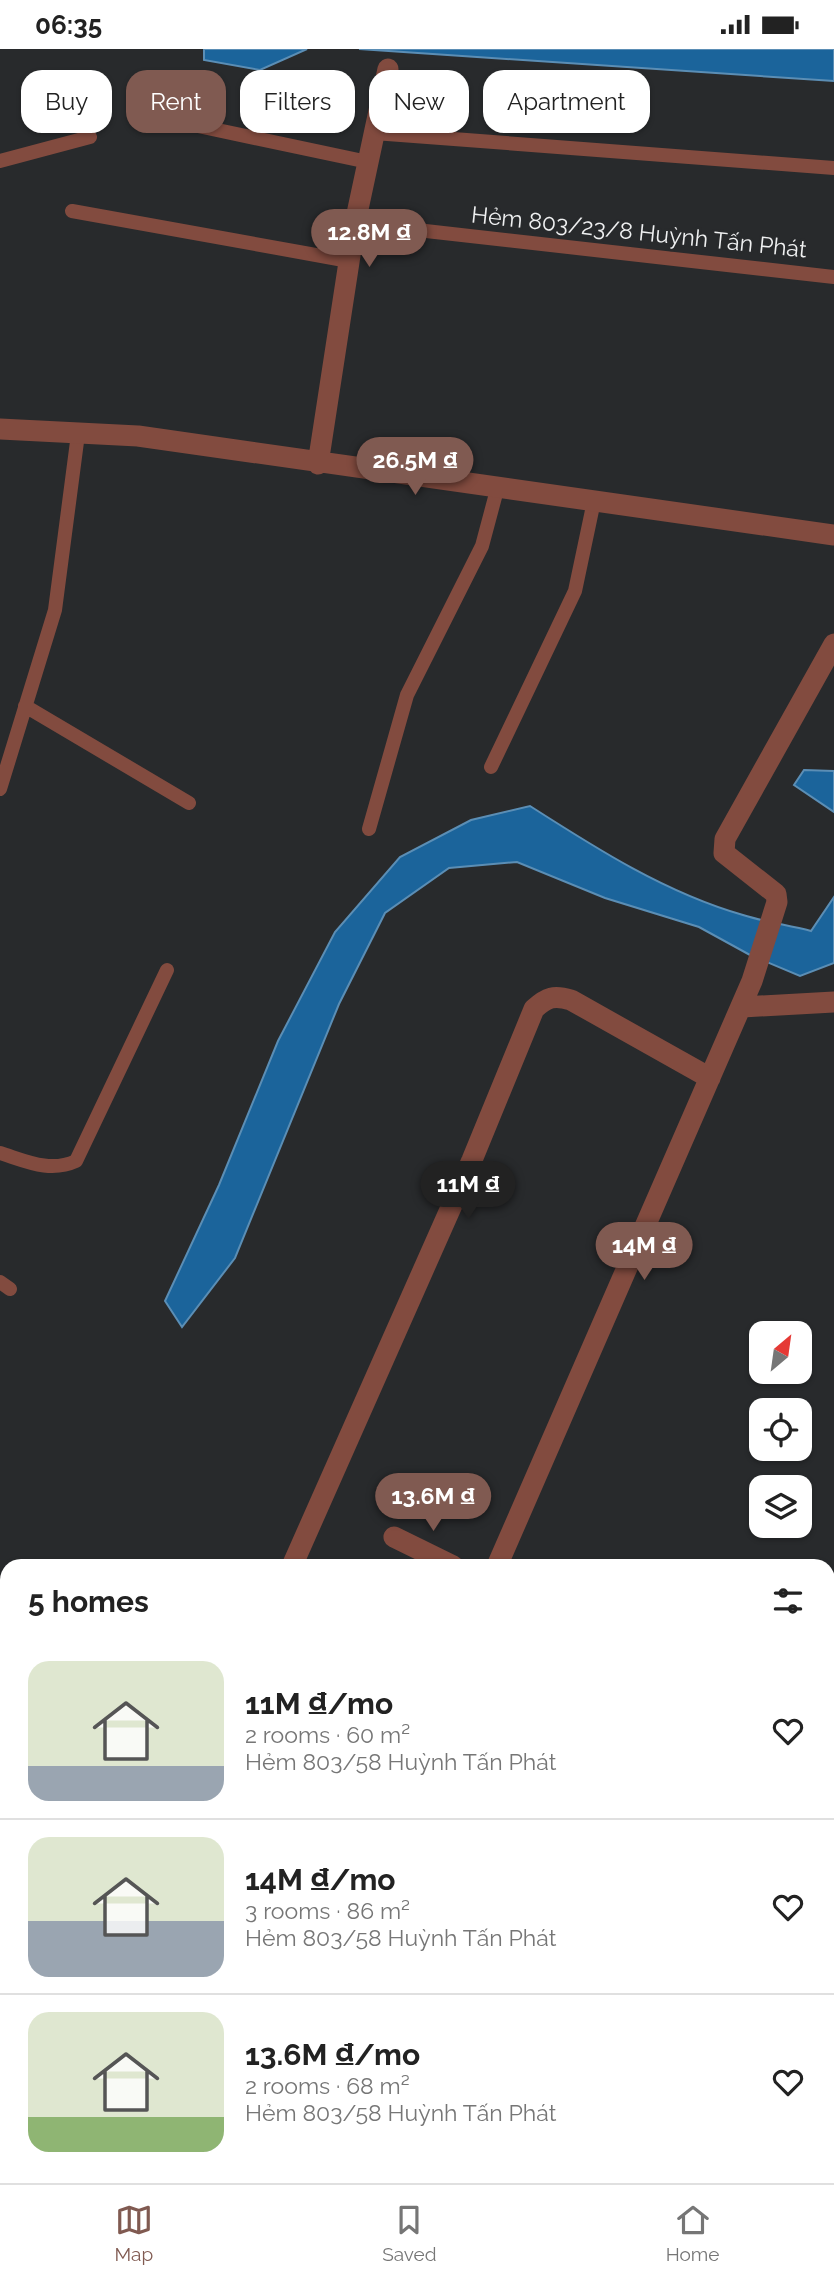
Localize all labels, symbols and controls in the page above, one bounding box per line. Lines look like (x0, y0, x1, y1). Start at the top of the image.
text: 06:35 (35, 10, 102, 40)
chip: Buy (21, 70, 112, 133)
chip: Rent (126, 70, 226, 133)
chip: Filters (240, 70, 355, 133)
chip: New (369, 70, 469, 133)
chip: Apartment (483, 70, 650, 133)
street label: Hẻm 803/23/8 Huỳnh Tấn Phát (470, 200, 808, 263)
pin: 12.8M ₫ (304, 209, 434, 269)
text: 12.8M ₫ (327, 218, 411, 245)
pin: 26.5M ₫ (350, 437, 480, 497)
text: 26.5M ₫ (372, 446, 458, 473)
pin: 11M ₫ (419, 1161, 517, 1221)
text: 11M ₫ (437, 1170, 499, 1197)
pin: 14M ₫ (595, 1223, 693, 1282)
text: 14M ₫ (612, 1231, 676, 1258)
north arrow (749, 1321, 812, 1384)
map controls (749, 1321, 812, 1538)
button: locate (749, 1398, 812, 1461)
pin: 13.6M ₫ (368, 1473, 498, 1533)
button: layers (749, 1475, 812, 1538)
text: 13.6M ₫ (391, 1482, 475, 1509)
icon: filters (769, 1582, 807, 1620)
text: 5 homes (28, 1584, 149, 1619)
text: 11M ₫/mo (245, 1686, 393, 1721)
icon: home (84, 1689, 168, 1773)
icon: heart (769, 1712, 807, 1750)
text: 2 rooms · 60 m² (245, 1721, 410, 1748)
text: Hẻm 803/58 Huỳnh Tấn Phát (245, 1748, 556, 1775)
text: 14M ₫/mo (245, 1862, 396, 1897)
icon: home (84, 1865, 168, 1949)
icon: heart (769, 1888, 807, 1926)
text: 3 rooms · 86 m² (245, 1897, 410, 1924)
text: Hẻm 803/58 Huỳnh Tấn Phát (245, 1924, 556, 1951)
text: 13.6M ₫/mo (245, 2037, 420, 2072)
icon: home (84, 2040, 168, 2124)
icon: heart (769, 2063, 807, 2101)
text: 2 rooms · 68 m² (245, 2072, 410, 2099)
text: Hẻm 803/58 Huỳnh Tấn Phát (245, 2099, 556, 2126)
tab: Map (115, 2201, 153, 2265)
tab: Saved (382, 2201, 437, 2265)
tab: Home (666, 2201, 719, 2265)

